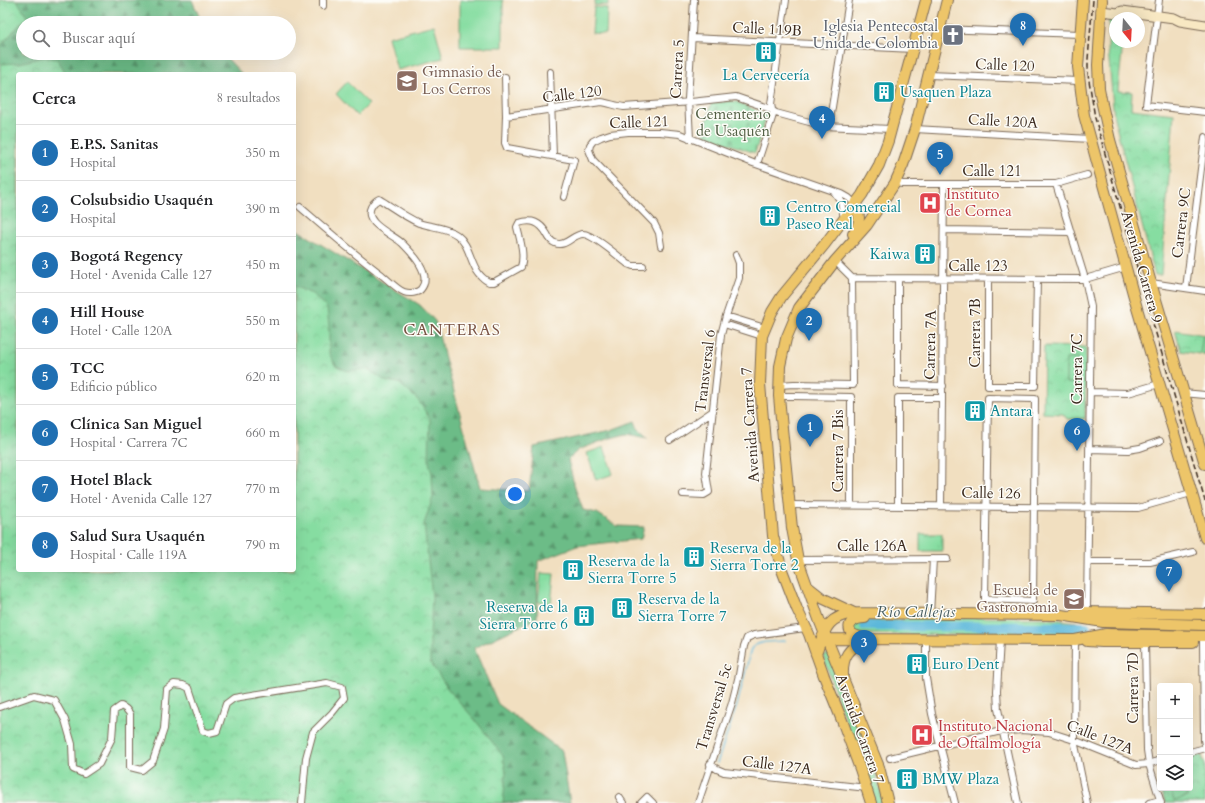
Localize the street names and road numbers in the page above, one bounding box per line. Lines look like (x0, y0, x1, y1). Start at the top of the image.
street label: Calle 119B (732, 17, 802, 41)
street label: Carrera 5 (665, 39, 689, 99)
street label: Calle 120 (975, 54, 1035, 76)
street label: Calle 120 (541, 80, 603, 108)
street label: Calle 120A (967, 109, 1039, 133)
street label: Calle 121 (609, 111, 669, 133)
street label: Calle 121 (962, 161, 1022, 181)
street label: Carrera 9C (1167, 187, 1195, 259)
street label: Avenida Carrera 9 (1116, 209, 1168, 326)
street label: Calle 123 (948, 256, 1008, 276)
street label: Carrera 7B (965, 298, 985, 368)
street label: Carrera 7A (919, 309, 941, 380)
street label: Transversal 6 (690, 328, 720, 414)
street label: Carrera 7C (1067, 334, 1087, 404)
street label: Avenida Carrera 7 (736, 366, 764, 483)
street label: Carrera 7 Bis (828, 410, 848, 492)
street label: Calle 126 (961, 482, 1021, 504)
street label: Calle 126A (837, 536, 907, 556)
street label: Carrera 7D (1123, 652, 1143, 724)
street label: Transversal 5c (691, 661, 737, 753)
street label: Avenida Carrera 7 (831, 671, 889, 787)
street label: Calle 127A (1064, 715, 1137, 759)
street label: Calle 127A (741, 751, 813, 779)

